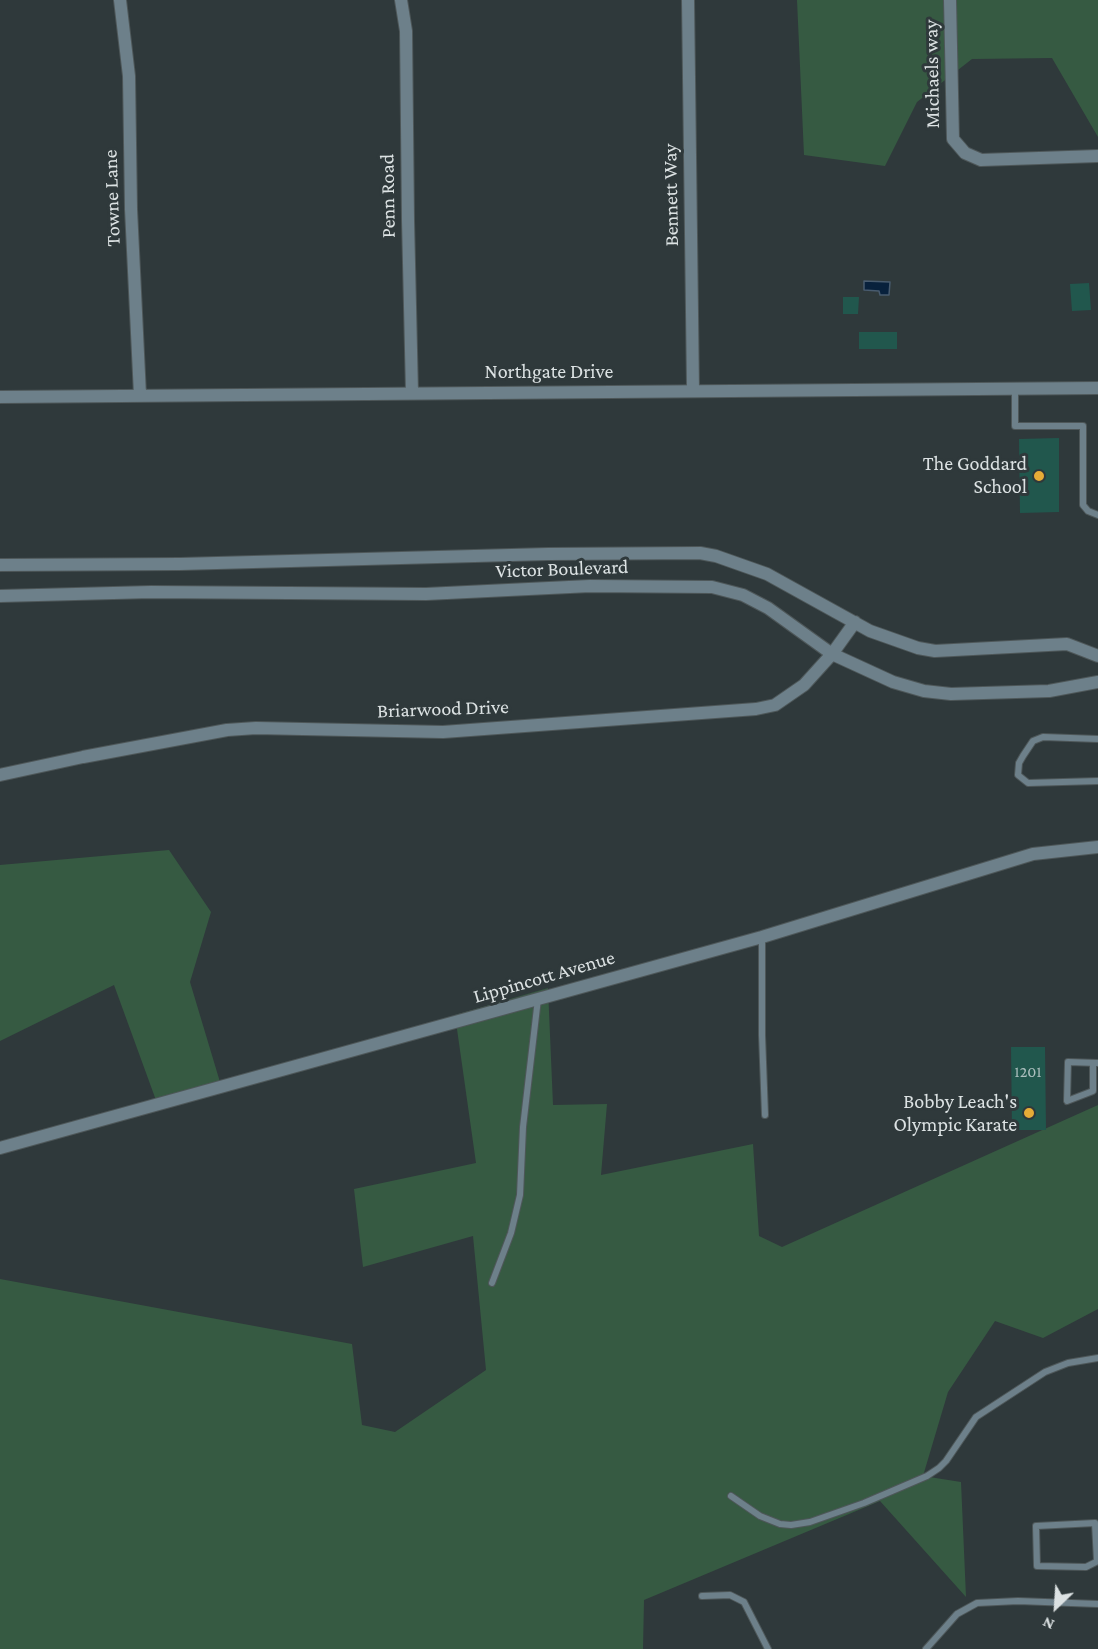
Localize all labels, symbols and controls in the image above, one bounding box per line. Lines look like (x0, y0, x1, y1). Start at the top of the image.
street label: Michaels way (919, 19, 945, 129)
street label: Bennett Way (658, 143, 684, 247)
street label: Towne Lane (98, 149, 126, 247)
street label: Penn Road (375, 154, 401, 238)
street label: Northgate Drive (485, 360, 613, 384)
place label: The Goddard School (923, 452, 1027, 499)
marker: The Goddard School (1032, 469, 1046, 483)
street label: Victor Boulevard (495, 555, 629, 583)
street label: Briarwood Drive (377, 695, 509, 723)
street label: Lippincott Avenue (470, 945, 618, 1009)
house number: 1201 (1014, 1062, 1042, 1082)
place label: Bobby Leach's Olympic Karate (893, 1090, 1017, 1137)
marker: Bobby Leach's Olympic Karate (1022, 1106, 1036, 1120)
north arrow (1026, 1577, 1086, 1637)
text: N (1040, 1614, 1057, 1634)

